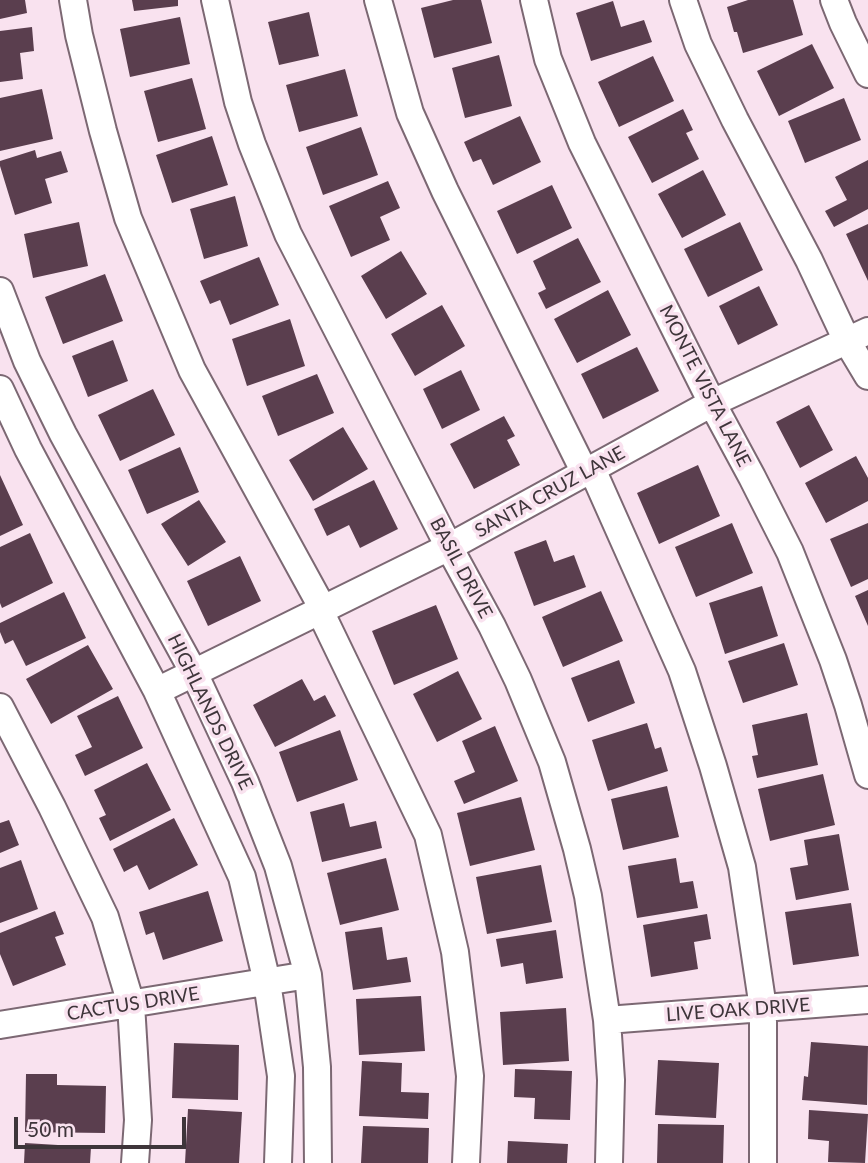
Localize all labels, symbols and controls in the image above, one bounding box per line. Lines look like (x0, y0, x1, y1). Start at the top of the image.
street label: MONTE VISTA LANE (654, 301, 756, 471)
street label: SANTA CRUZ LANE (471, 441, 629, 543)
street label: BASIL DRIVE (425, 514, 497, 622)
street label: HIGHLANDS DRIVE (162, 630, 258, 794)
street label: CACTUS DRIVE (65, 982, 201, 1026)
street label: LIVE OAK DRIVE (665, 994, 811, 1026)
scale bar (18, 1104, 189, 1148)
text: 50 m (27, 1116, 74, 1141)

